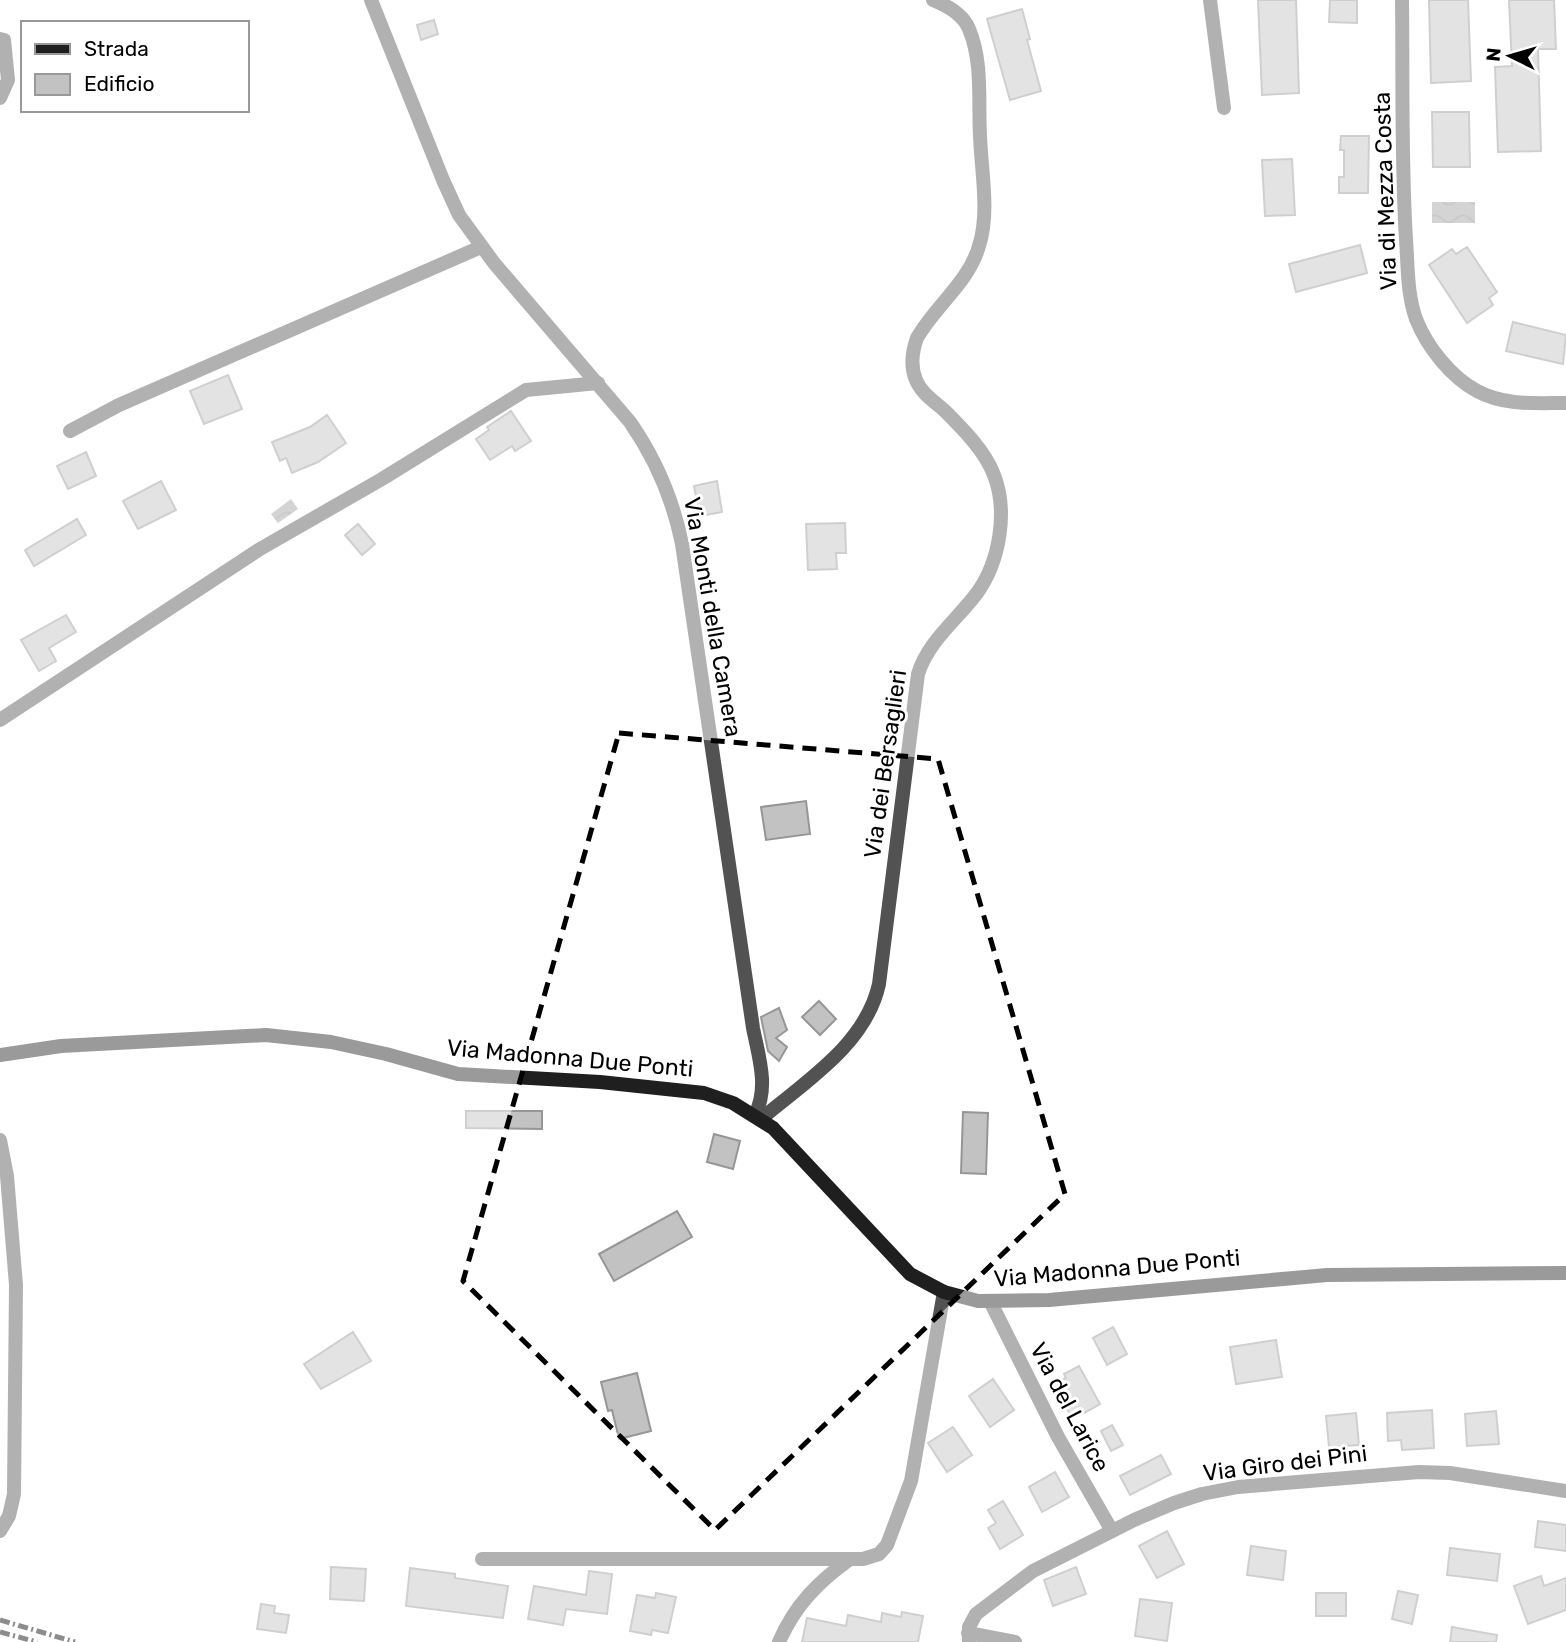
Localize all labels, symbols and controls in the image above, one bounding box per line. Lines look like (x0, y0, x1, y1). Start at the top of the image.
legend (21, 21, 248, 112)
north arrow (1475, 21, 1545, 91)
text: Strada (84, 36, 149, 61)
text: N (1482, 47, 1506, 62)
text: Edificio (84, 71, 154, 96)
street label: Via di Mezza Costa (1368, 91, 1402, 291)
street label: Via Monti della Camera (678, 495, 748, 739)
street label: Via dei Bersaglieri (858, 668, 912, 860)
street label: Via Madonna Due Ponti (446, 1033, 694, 1083)
street label: Via Madonna Due Ponti (993, 1243, 1241, 1293)
street label: Via del Larice (1024, 1338, 1116, 1476)
street label: Via Giro dei Pini (1201, 1439, 1369, 1487)

